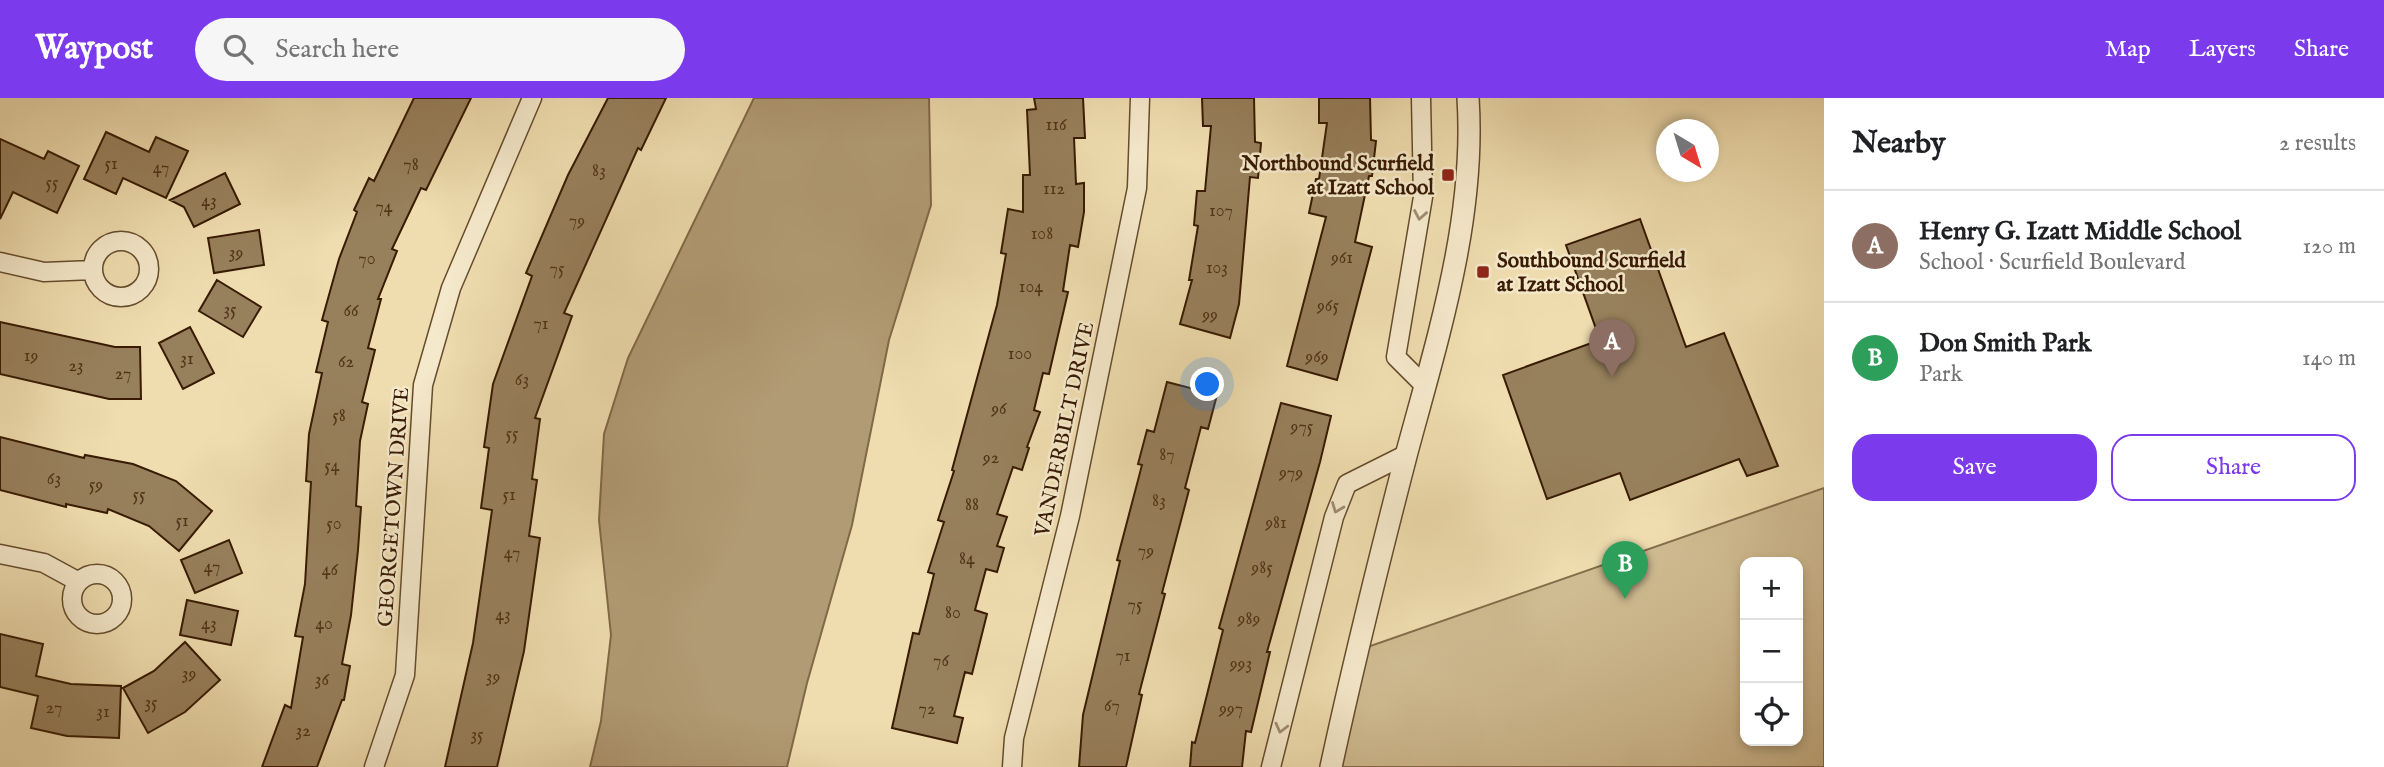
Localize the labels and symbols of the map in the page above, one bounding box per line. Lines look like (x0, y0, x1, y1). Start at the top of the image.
house number: 116 (1045, 114, 1067, 137)
north arrow (1656, 119, 1719, 182)
place label: Northbound Scurfield at Izatt School (1241, 151, 1435, 202)
house number: 51 (104, 153, 118, 176)
house number: 78 (403, 154, 419, 177)
house number: 47 (153, 157, 169, 180)
house number: 83 (592, 160, 606, 183)
marker: Northbound Scurfield at Izatt School (1440, 167, 1456, 183)
house number: 55 (45, 172, 59, 195)
house number: 112 (1043, 178, 1065, 201)
house number: 43 (201, 190, 217, 213)
house number: 74 (375, 196, 393, 219)
house number: 107 (1209, 200, 1233, 223)
one-way arrow (1413, 209, 1428, 221)
house number: 79 (569, 210, 585, 233)
house number: 108 (1031, 223, 1053, 246)
house number: 39 (229, 242, 243, 265)
house number: 961 (1330, 247, 1353, 270)
house number: 70 (358, 248, 376, 271)
place label: Southbound Scurfield at Izatt School (1497, 248, 1687, 299)
house number: 103 (1206, 257, 1228, 280)
house number: 75 (550, 258, 565, 281)
marker: Southbound Scurfield at Izatt School (1475, 264, 1491, 280)
house number: 104 (1019, 276, 1043, 299)
house number: 965 (1316, 295, 1339, 318)
house number: 35 (223, 299, 237, 322)
house number: 66 (343, 300, 359, 323)
house number: 99 (1201, 304, 1218, 327)
house number: 71 (533, 313, 549, 336)
pin: A (1589, 319, 1635, 377)
street label: VANDERBILT DRIVE (1029, 320, 1101, 540)
house number: 100 (1008, 343, 1032, 366)
house number: 19 (24, 345, 38, 368)
house number: 969 (1304, 346, 1329, 369)
house number: 31 (180, 348, 194, 371)
house number: 62 (338, 351, 354, 374)
house number: 23 (68, 355, 84, 378)
house number: 27 (115, 363, 131, 386)
your location (1190, 367, 1224, 401)
house number: 63 (515, 369, 529, 392)
street label: GEORGETOWN DRIVE (373, 386, 416, 628)
house number: 96 (990, 398, 1007, 421)
house number: 58 (332, 405, 346, 428)
house number: 975 (1290, 416, 1314, 439)
house number: 55 (505, 423, 519, 446)
house number: 87 (1159, 444, 1175, 467)
house number: 92 (982, 447, 999, 470)
house number: 54 (324, 455, 340, 478)
house number: 979 (1278, 462, 1303, 485)
house number: 63 (47, 468, 61, 491)
house number: 59 (89, 474, 103, 497)
house number: 55 (132, 484, 146, 507)
house number: 51 (502, 484, 516, 507)
house number: 83 (1152, 490, 1166, 513)
house number: 88 (965, 494, 979, 517)
one-way arrow (1332, 502, 1346, 514)
house number: 51 (175, 510, 189, 533)
house number: 981 (1264, 512, 1287, 535)
house number: 50 (326, 513, 342, 536)
house number: 79 (1138, 540, 1154, 563)
pin: B (1602, 541, 1648, 599)
house number: 47 (504, 542, 520, 565)
house number: 84 (959, 548, 975, 571)
house number: 47 (204, 556, 220, 579)
house number: 985 (1250, 557, 1273, 580)
house number: 46 (322, 559, 339, 582)
house number: 75 (1128, 594, 1143, 617)
house number: 80 (945, 602, 961, 625)
house number: 43 (495, 604, 511, 627)
house number: 989 (1237, 608, 1260, 631)
house number: 43 (201, 613, 217, 636)
house number: 40 (315, 613, 333, 636)
house number: 71 (1115, 645, 1131, 668)
house number: 76 (933, 650, 949, 673)
house number: 993 (1229, 653, 1252, 676)
house number: 39 (182, 663, 196, 686)
house number: 39 (486, 666, 500, 689)
house number: 36 (315, 669, 330, 692)
house number: 35 (144, 692, 158, 715)
house number: 67 (1104, 695, 1120, 718)
house number: 27 (46, 697, 62, 720)
house number: 72 (919, 698, 935, 721)
house number: 997 (1218, 698, 1243, 721)
house number: 31 (96, 701, 110, 724)
house number: 32 (295, 720, 311, 743)
one-way arrow (1275, 722, 1289, 734)
house number: 35 (470, 724, 484, 747)

